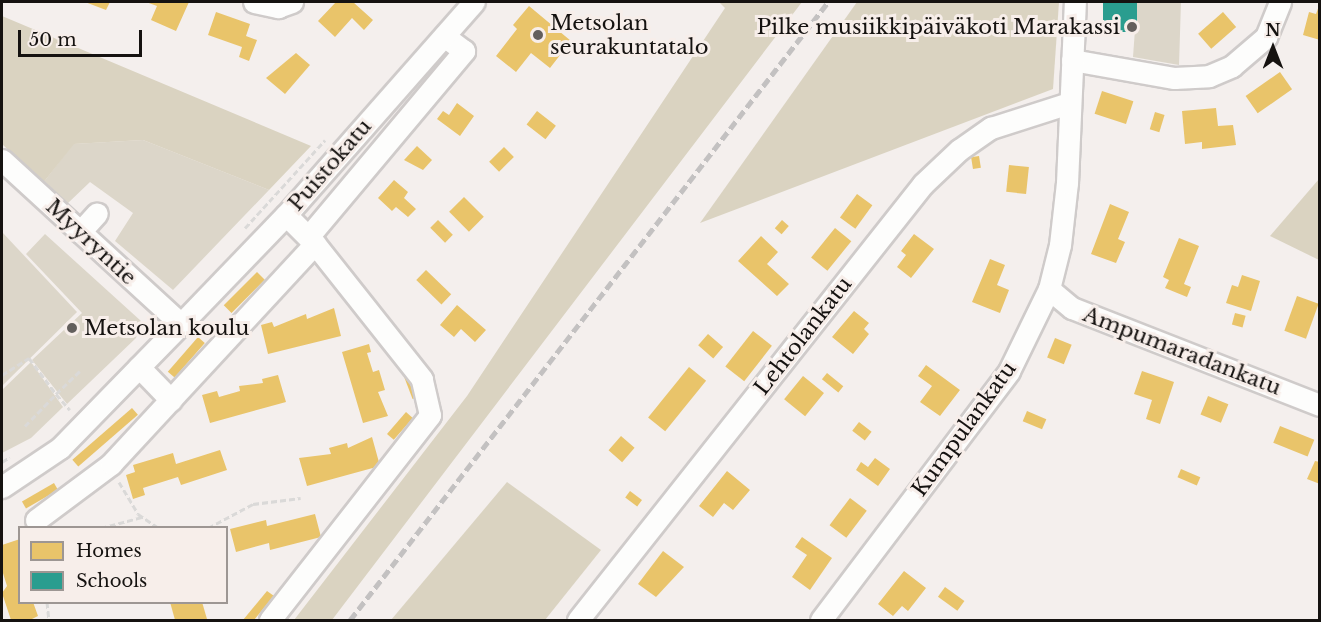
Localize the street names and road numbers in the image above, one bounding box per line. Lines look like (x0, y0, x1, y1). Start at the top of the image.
street label: Puistokatu (283, 114, 377, 216)
street label: Myyryntie (41, 194, 141, 290)
street label: Lehtolankatu (749, 272, 857, 400)
street label: Ampumaradankatu (1080, 302, 1284, 400)
street label: Kumpulankatu (907, 357, 1021, 501)

